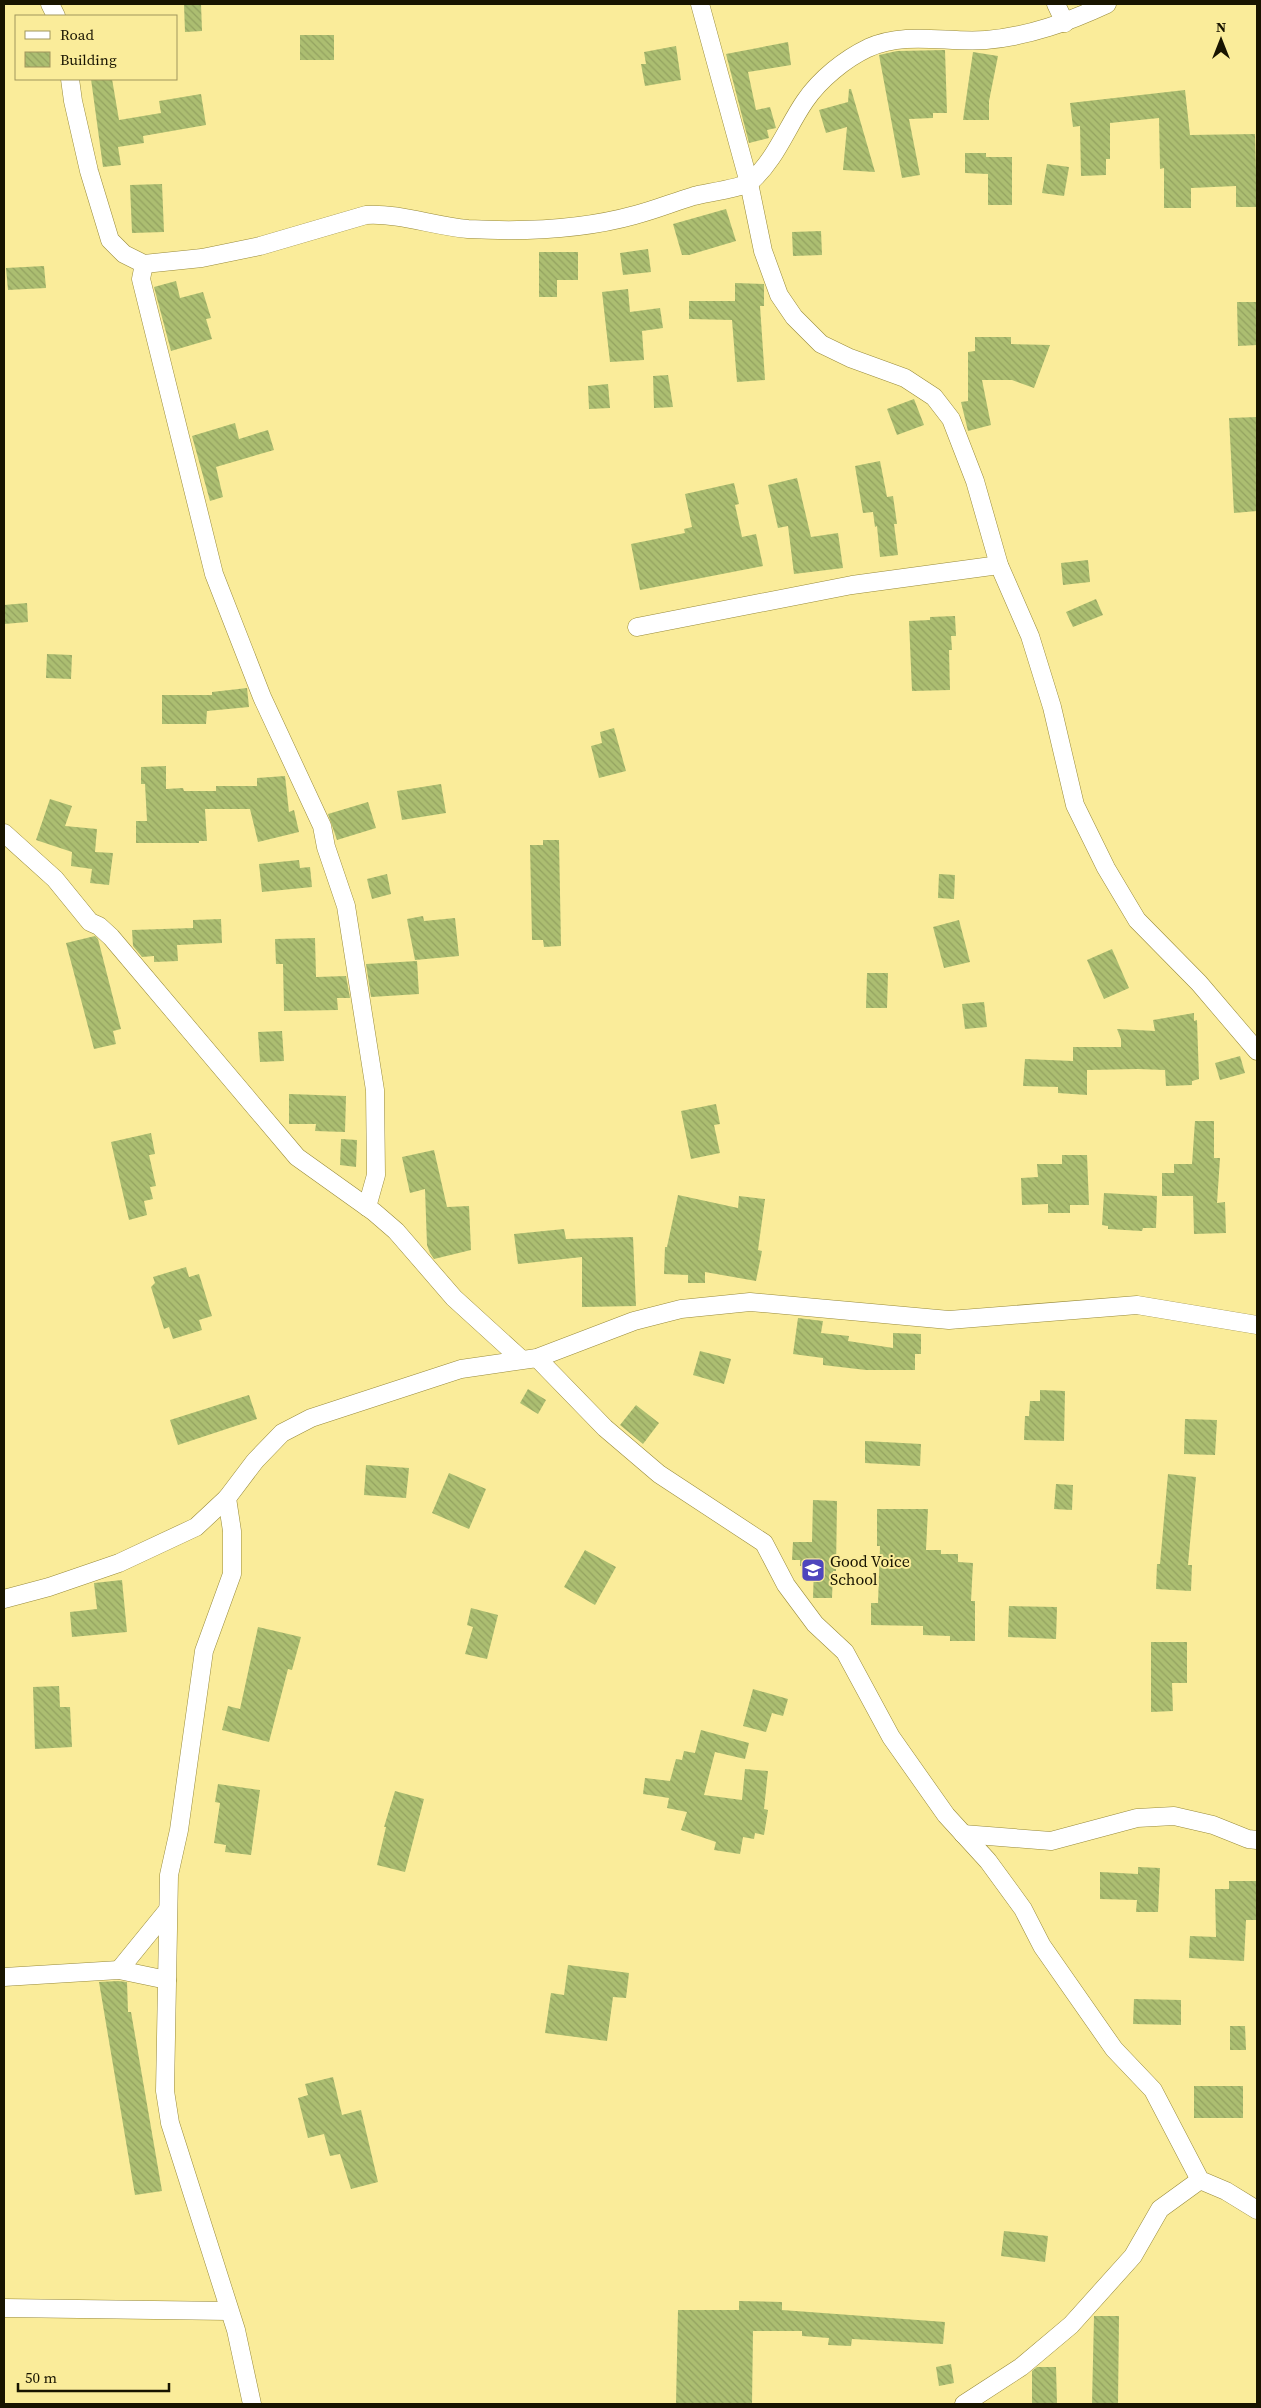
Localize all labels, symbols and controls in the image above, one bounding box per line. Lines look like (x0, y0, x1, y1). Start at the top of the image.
legend (15, 15, 178, 80)
north arrow (1196, 15, 1246, 65)
text: N (1216, 17, 1226, 37)
text: Road (60, 24, 94, 45)
text: Building (60, 49, 117, 70)
place label: Good Voice School (830, 1550, 910, 1590)
school or university icon: Good Voice School (800, 1557, 826, 1583)
scale bar (18, 2360, 169, 2392)
text: 50 m (25, 2367, 57, 2388)

